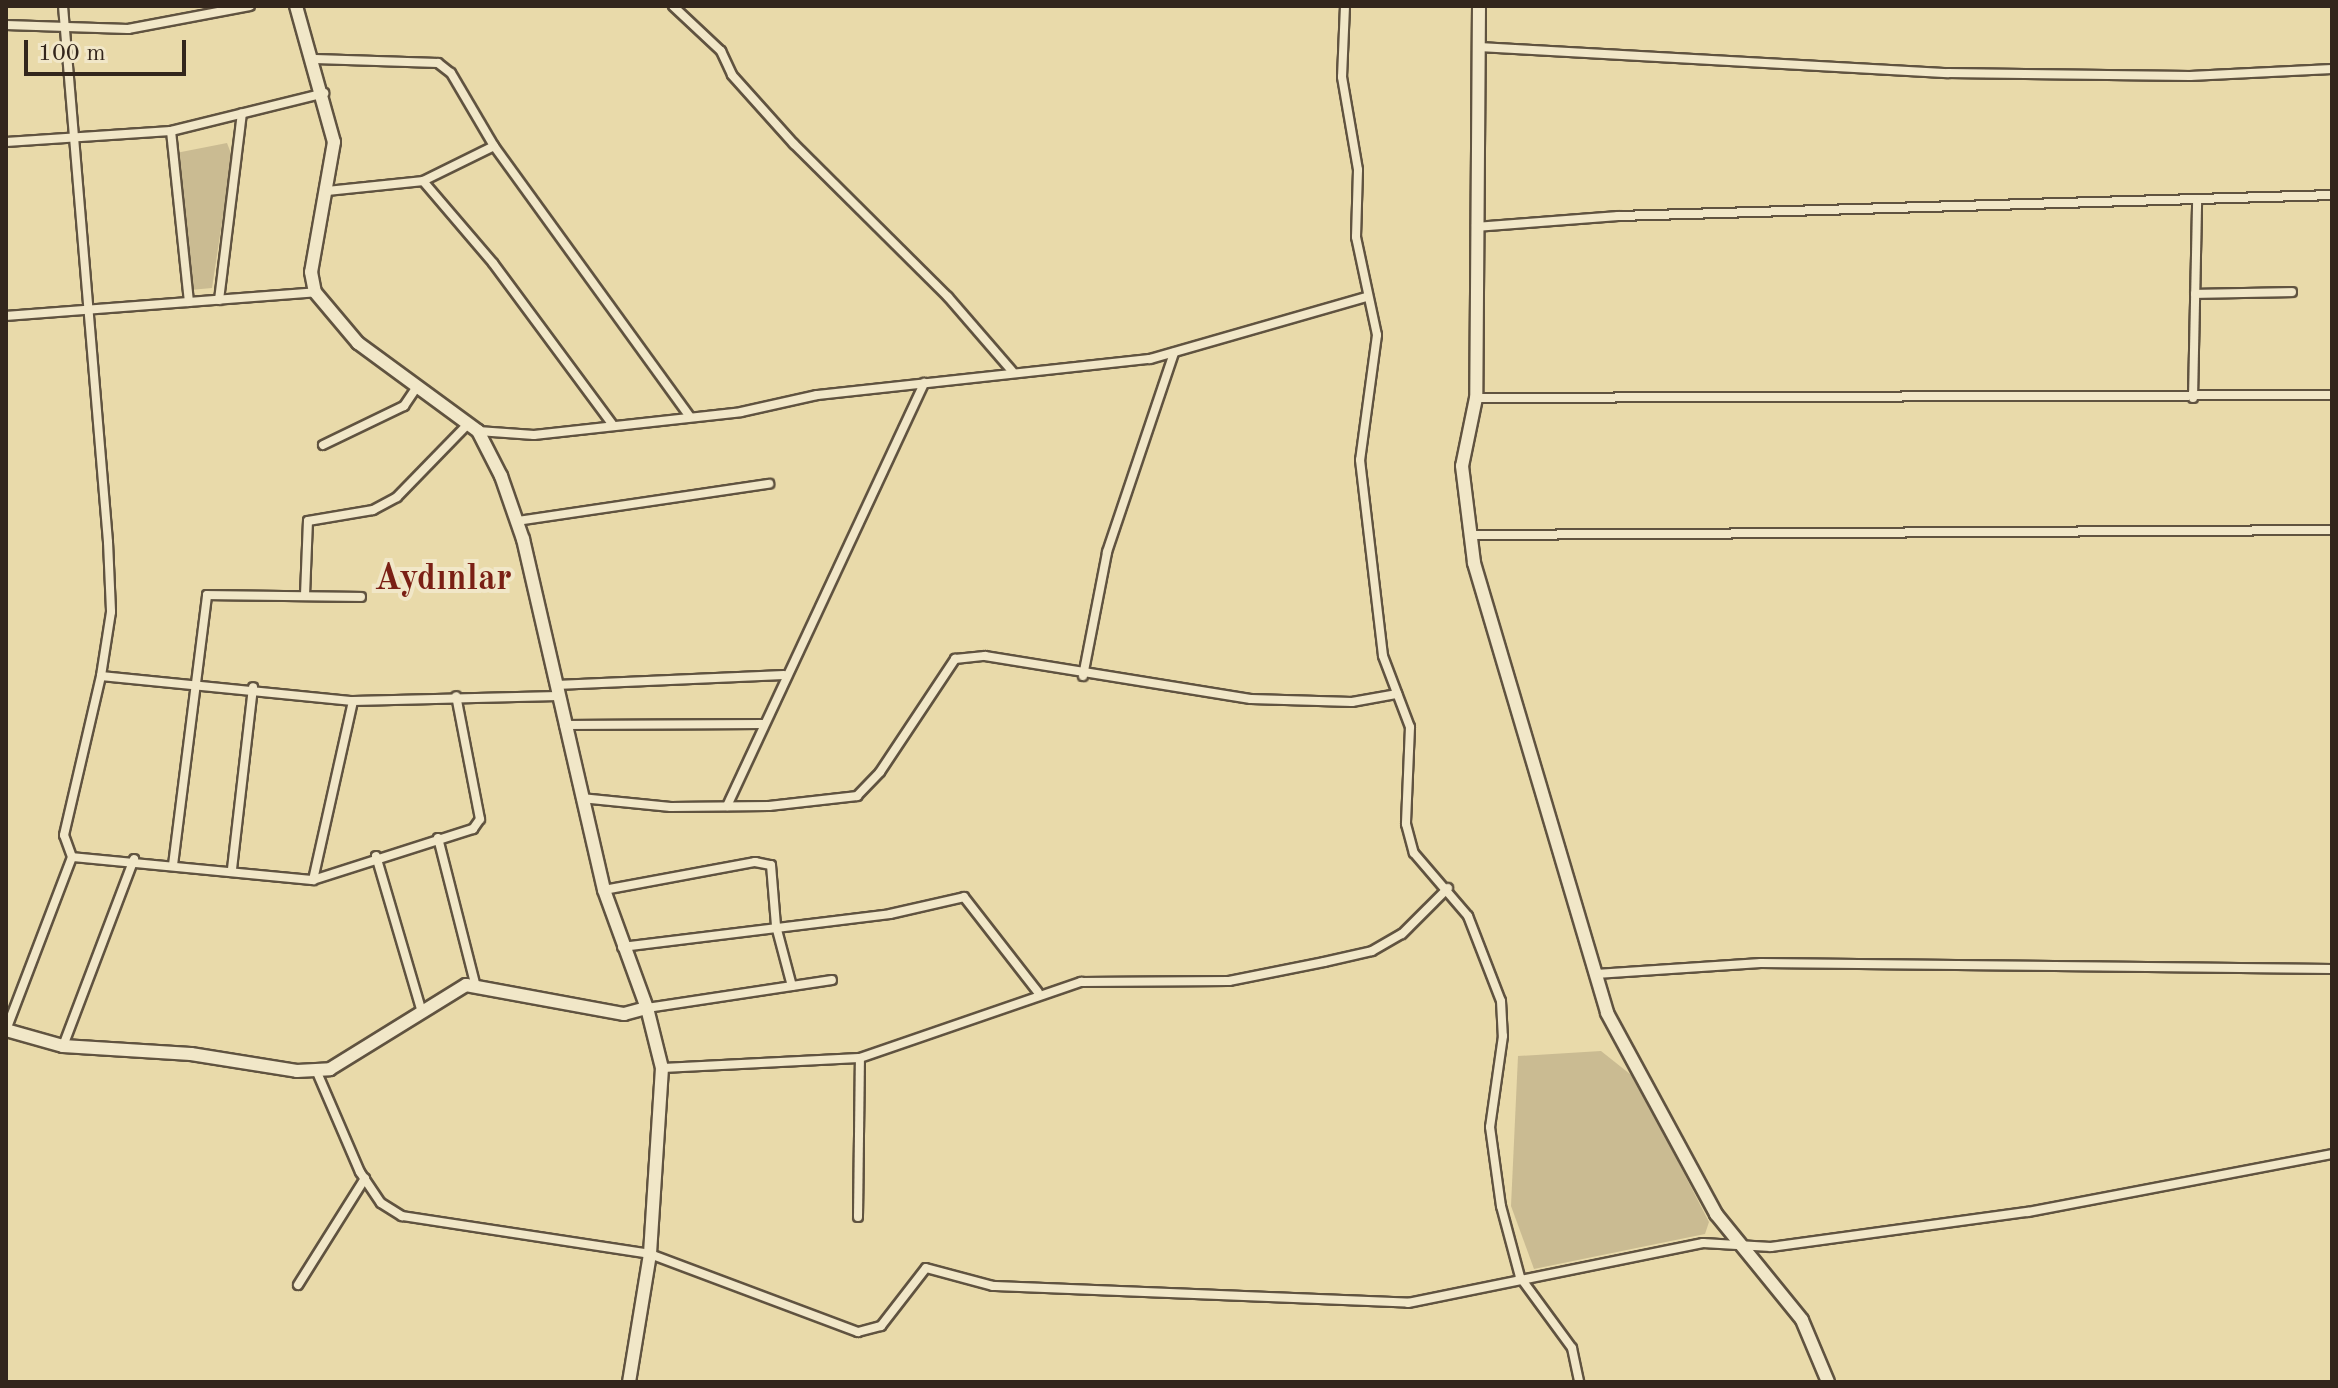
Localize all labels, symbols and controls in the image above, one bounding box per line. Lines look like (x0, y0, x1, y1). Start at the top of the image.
scale bar (28, 24, 190, 74)
text: 100 m (38, 42, 106, 66)
district label: Aydınlar (374, 559, 512, 603)

